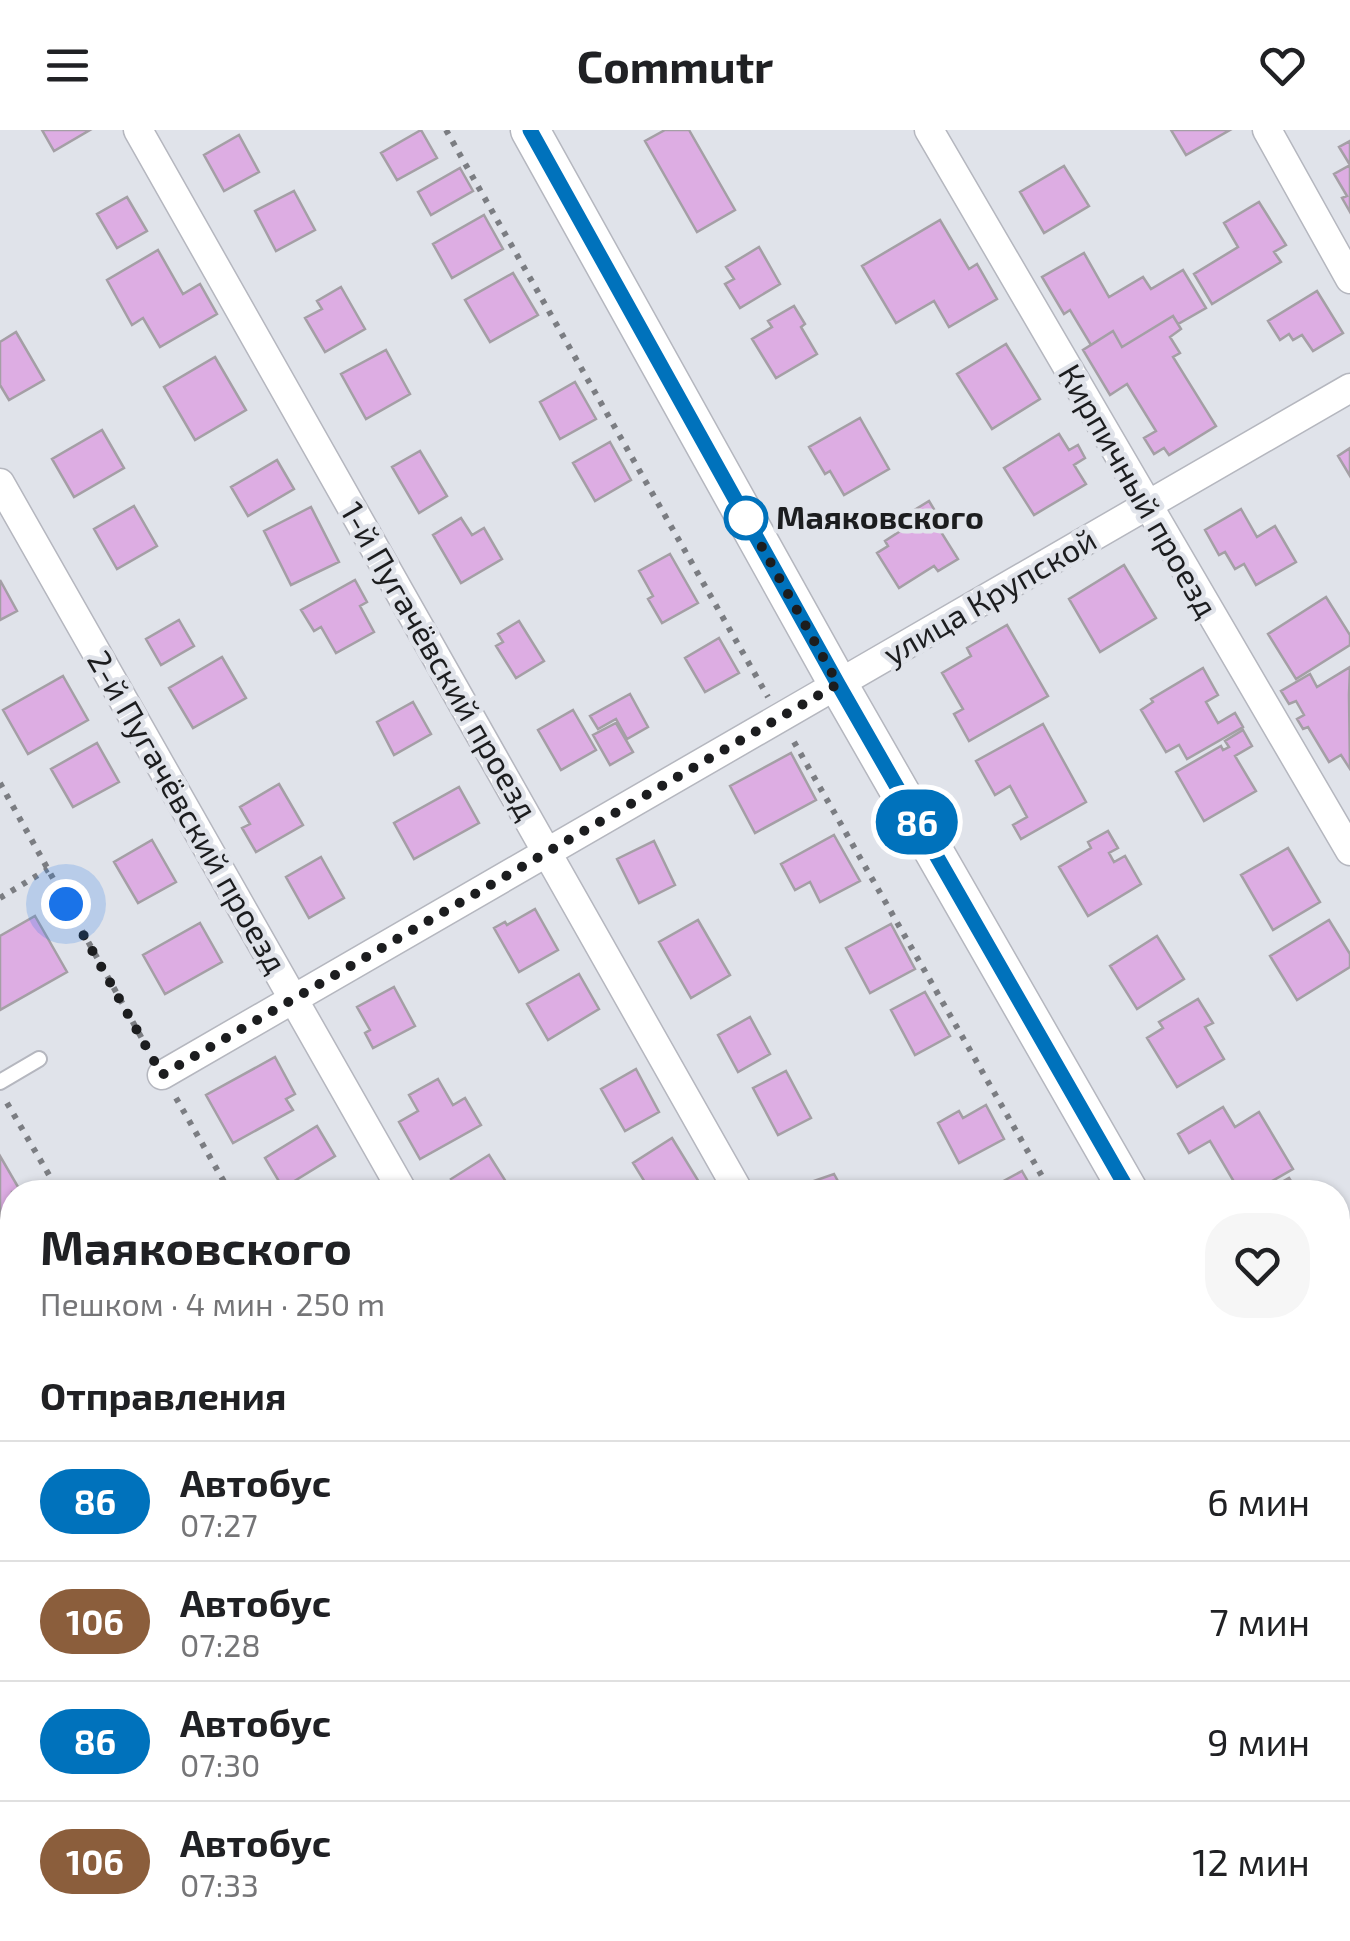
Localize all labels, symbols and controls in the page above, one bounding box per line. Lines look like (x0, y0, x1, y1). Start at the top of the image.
icon: menu (40, 38, 95, 93)
text: Commutr (577, 38, 773, 92)
icon: heart (1255, 38, 1310, 93)
street label: Кирпичный проезд (1052, 357, 1228, 623)
street label: 1-й Пугачёвский проезд (333, 494, 547, 826)
marker: Маяковского (725, 497, 767, 539)
place label: Маяковского (776, 497, 984, 535)
street label: улица Крупской (876, 519, 1103, 672)
street label: 2-й Пугачёвский проезд (80, 643, 297, 979)
line badge: 86 (872, 790, 962, 854)
text: 86 (896, 801, 938, 843)
your location (41, 879, 91, 929)
button: heart (1205, 1213, 1310, 1318)
text: Маяковского (40, 1217, 352, 1275)
text: Пешком · 4 мин · 250 m (40, 1284, 385, 1322)
text: Отправления (40, 1372, 287, 1418)
text: Автобус (180, 1459, 331, 1505)
text: 6 мин (1207, 1478, 1310, 1524)
text: 86 (74, 1480, 116, 1522)
text: 07:27 (180, 1505, 258, 1543)
text: Автобус (180, 1579, 331, 1625)
text: 7 мин (1209, 1598, 1310, 1644)
text: 106 (66, 1600, 124, 1642)
text: 07:28 (180, 1625, 261, 1663)
text: Автобус (180, 1699, 331, 1745)
text: 9 мин (1207, 1718, 1310, 1764)
text: 86 (74, 1720, 116, 1762)
text: 07:30 (180, 1745, 260, 1783)
text: Автобус (180, 1819, 331, 1865)
text: 12 мин (1192, 1838, 1310, 1884)
text: 106 (66, 1840, 124, 1882)
text: 07:33 (180, 1865, 259, 1903)

